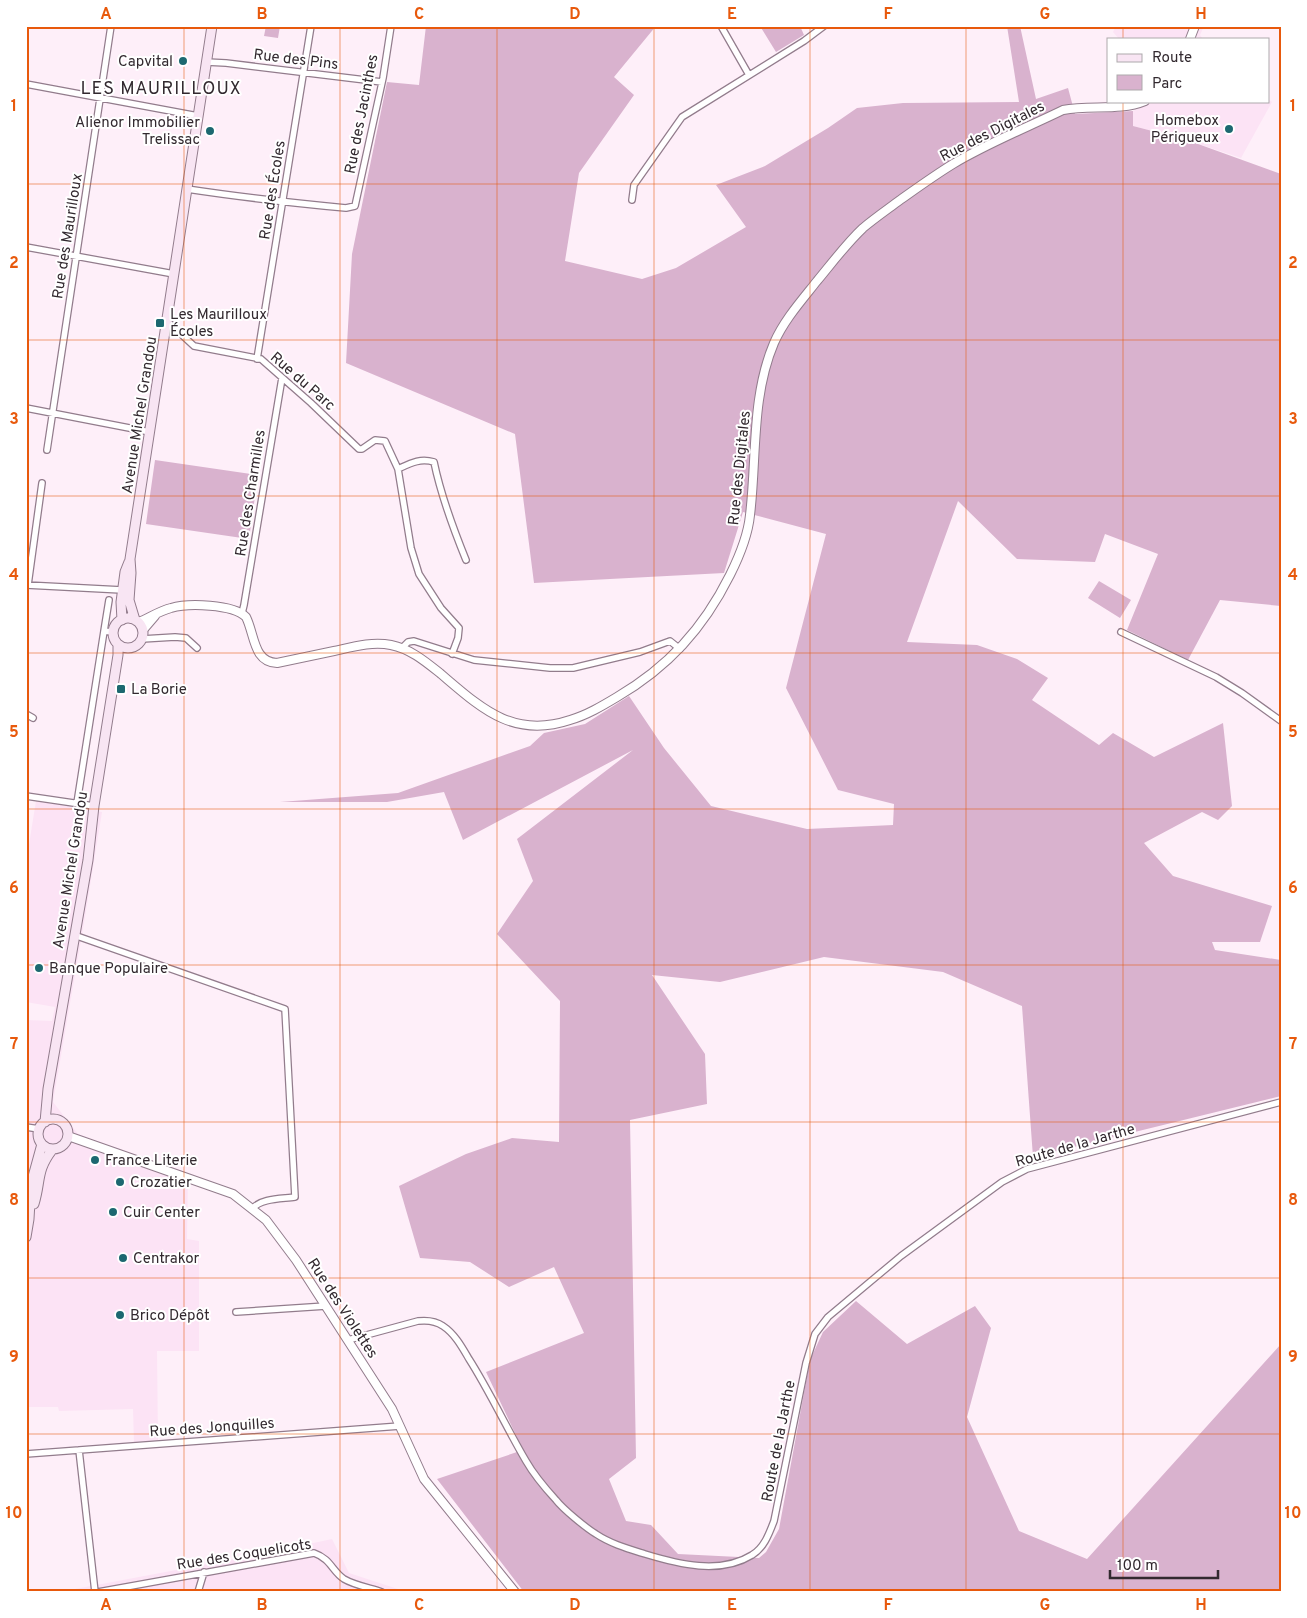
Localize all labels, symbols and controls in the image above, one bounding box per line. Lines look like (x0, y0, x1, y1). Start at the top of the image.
text: A (100, 5, 112, 25)
text: B (256, 5, 268, 25)
text: C (414, 5, 424, 25)
text: D (569, 5, 581, 25)
text: E (727, 5, 737, 25)
text: F (883, 5, 893, 25)
text: G (1040, 5, 1050, 25)
text: H (1195, 5, 1207, 25)
legend (1107, 38, 1270, 102)
street label: Rue des Pins (252, 46, 339, 75)
text: Route (1152, 49, 1192, 68)
place label: Capvital (118, 53, 173, 72)
street label: Rue des Jacinthes (342, 53, 383, 176)
marker: Capvital (177, 55, 189, 67)
text: Parc (1152, 75, 1182, 94)
district label: LES MAURILLOUX (80, 78, 242, 101)
text: 1 (11, 97, 17, 117)
text: 1 (1290, 97, 1296, 117)
street label: Rue des Digitales (937, 98, 1048, 167)
place label: Homebox Périgueux (1151, 112, 1219, 148)
place label: Alienor Immobilier Trelissac (75, 114, 200, 150)
marker: Homebox Périgueux (1223, 123, 1235, 135)
marker: Alienor Immobilier Trelissac (204, 125, 216, 137)
street label: Rue des Écoles (255, 139, 291, 241)
street label: Rue des Maurilloux (49, 172, 88, 300)
text: 2 (9, 254, 19, 274)
text: 2 (1288, 254, 1298, 274)
place label: Les Maurilloux Écoles (170, 306, 267, 342)
marker: Les Maurilloux Écoles (154, 317, 166, 329)
street label: Avenue Michel Grandou (119, 335, 162, 495)
street label: Rue du Parc (265, 349, 339, 416)
text: 3 (9, 410, 19, 430)
street label: Rue des Digitales (725, 410, 756, 526)
text: 3 (1288, 410, 1298, 430)
street label: Rue des Charmilles (232, 429, 271, 558)
text: 4 (9, 566, 19, 586)
text: 4 (1288, 566, 1298, 586)
place label: La Borie (131, 681, 187, 700)
marker: La Borie (115, 683, 127, 695)
text: 5 (9, 723, 19, 743)
text: 5 (1288, 723, 1298, 743)
street label: Avenue Michel Grandou (50, 790, 93, 950)
text: 6 (9, 879, 19, 899)
text: 6 (1288, 879, 1298, 899)
place label: Banque Populaire (49, 960, 168, 979)
marker: Banque Populaire (33, 962, 45, 974)
text: 7 (10, 1035, 18, 1055)
text: 7 (1289, 1035, 1297, 1055)
street label: Route de la Jarthe (1014, 1120, 1137, 1173)
place label: France Literie (105, 1152, 197, 1171)
marker: France Literie (89, 1154, 101, 1166)
place label: Crozatier (130, 1174, 192, 1193)
marker: Crozatier (114, 1176, 126, 1188)
text: 8 (9, 1191, 19, 1211)
text: 8 (1288, 1191, 1298, 1211)
place label: Cuir Center (123, 1204, 200, 1223)
marker: Cuir Center (107, 1206, 119, 1218)
place label: Centrakor (133, 1250, 200, 1269)
marker: Centrakor (117, 1252, 129, 1264)
street label: Rue des Violettes (302, 1255, 381, 1363)
place label: Brico Dépôt (130, 1307, 210, 1326)
marker: Brico Dépôt (114, 1309, 126, 1321)
text: 9 (9, 1348, 19, 1368)
text: 9 (1288, 1348, 1298, 1368)
street label: Route de la Jarthe (758, 1379, 801, 1504)
street label: Rue des Jonquilles (149, 1415, 275, 1442)
text: 10 (6, 1504, 22, 1524)
text: 10 (1285, 1504, 1301, 1524)
street label: Rue des Coquelicots (176, 1535, 313, 1576)
scale bar (1110, 1548, 1217, 1580)
text: 100 m (1117, 1557, 1158, 1576)
text: A (100, 1596, 112, 1616)
text: B (256, 1596, 268, 1616)
text: C (414, 1596, 424, 1616)
text: D (569, 1596, 581, 1616)
text: E (727, 1596, 737, 1616)
text: F (883, 1596, 893, 1616)
text: G (1040, 1596, 1050, 1616)
text: H (1195, 1596, 1207, 1616)

